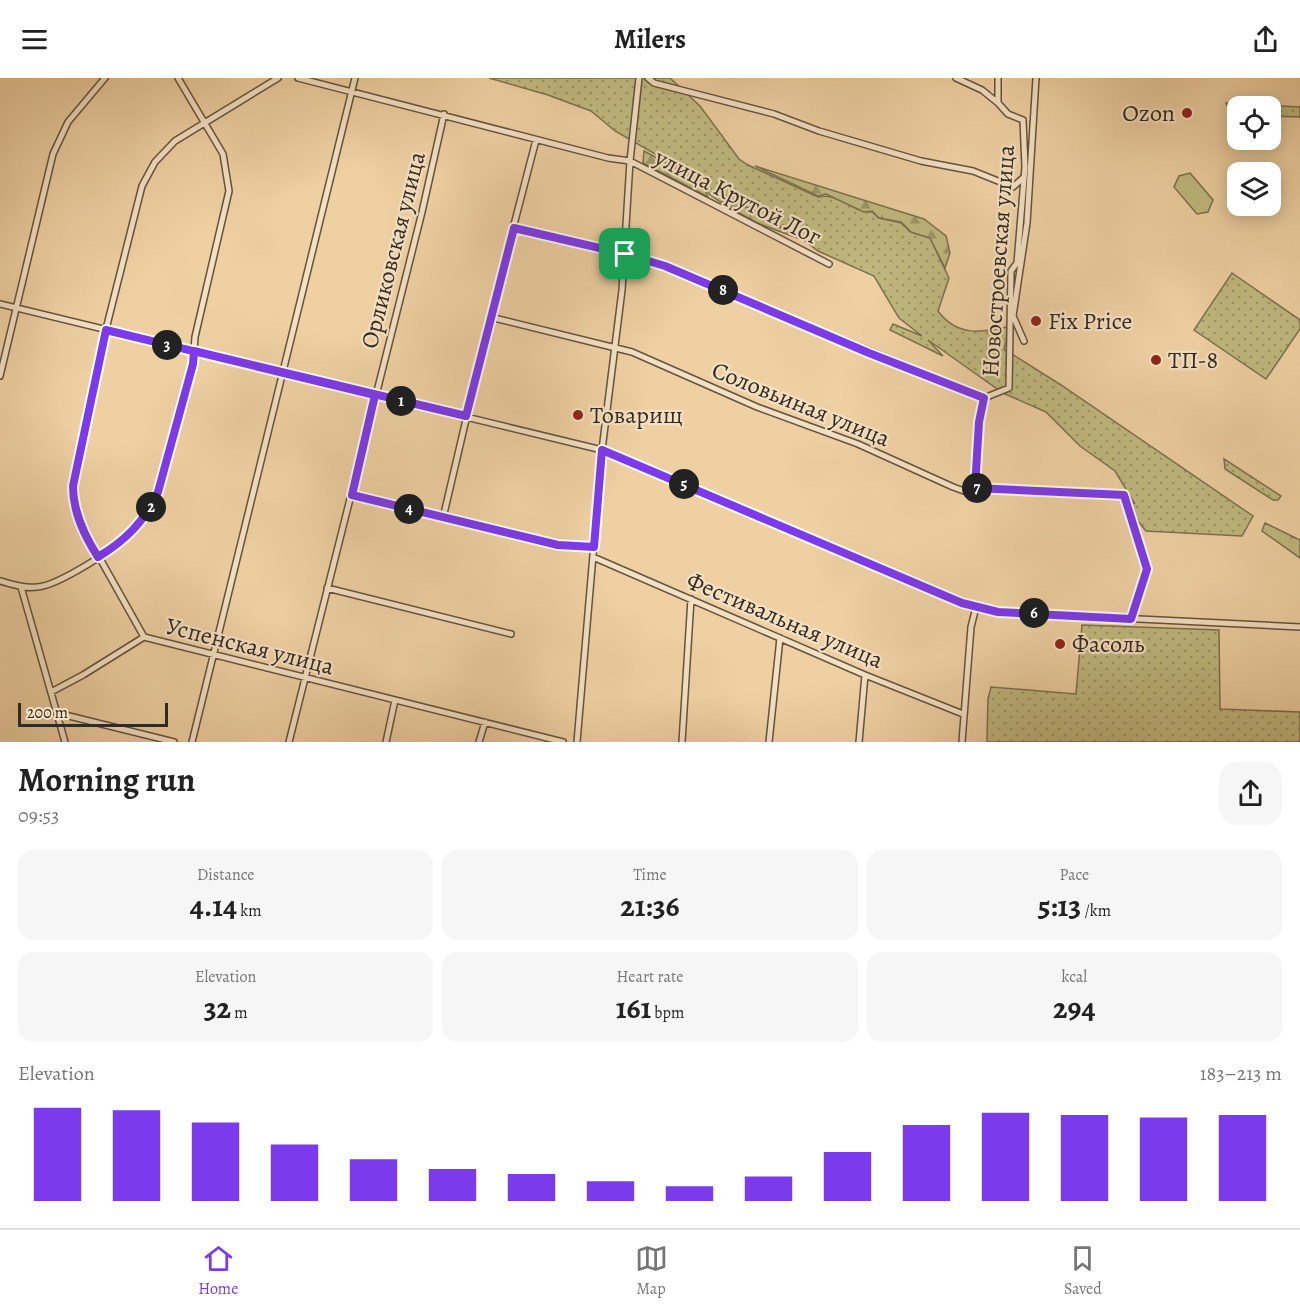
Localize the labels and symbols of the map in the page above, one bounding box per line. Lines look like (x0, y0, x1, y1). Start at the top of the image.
place label: Ozon (1122, 97, 1175, 129)
marker: Ozon (1180, 106, 1194, 120)
street label: улица Крутой Лог (648, 141, 827, 253)
street label: Новостроевская улица (974, 144, 1022, 378)
street label: Орликовская улица (353, 148, 433, 352)
pin (599, 228, 650, 279)
pin: 8 (708, 275, 738, 305)
place label: Fix Price (1048, 305, 1132, 337)
marker: Fix Price (1029, 314, 1043, 328)
pin: 3 (152, 330, 182, 360)
place label: ТП-8 (1168, 344, 1218, 376)
marker: ТП-8 (1149, 353, 1163, 367)
street label: Соловьиная улица (707, 354, 895, 454)
pin: 1 (386, 386, 416, 416)
place label: Товарищ (590, 399, 683, 431)
marker: Товарищ (571, 408, 585, 422)
pin: 5 (669, 469, 699, 499)
pin: 7 (962, 473, 992, 503)
pin: 2 (136, 492, 166, 522)
pin: 4 (394, 494, 424, 524)
street label: Фестивальная улица (682, 564, 888, 676)
pin: 6 (1019, 598, 1049, 628)
street label: Успенская улица (163, 610, 337, 682)
place label: Фасоль (1072, 628, 1145, 660)
marker: Фасоль (1053, 637, 1067, 651)
scale bar (18, 700, 168, 728)

